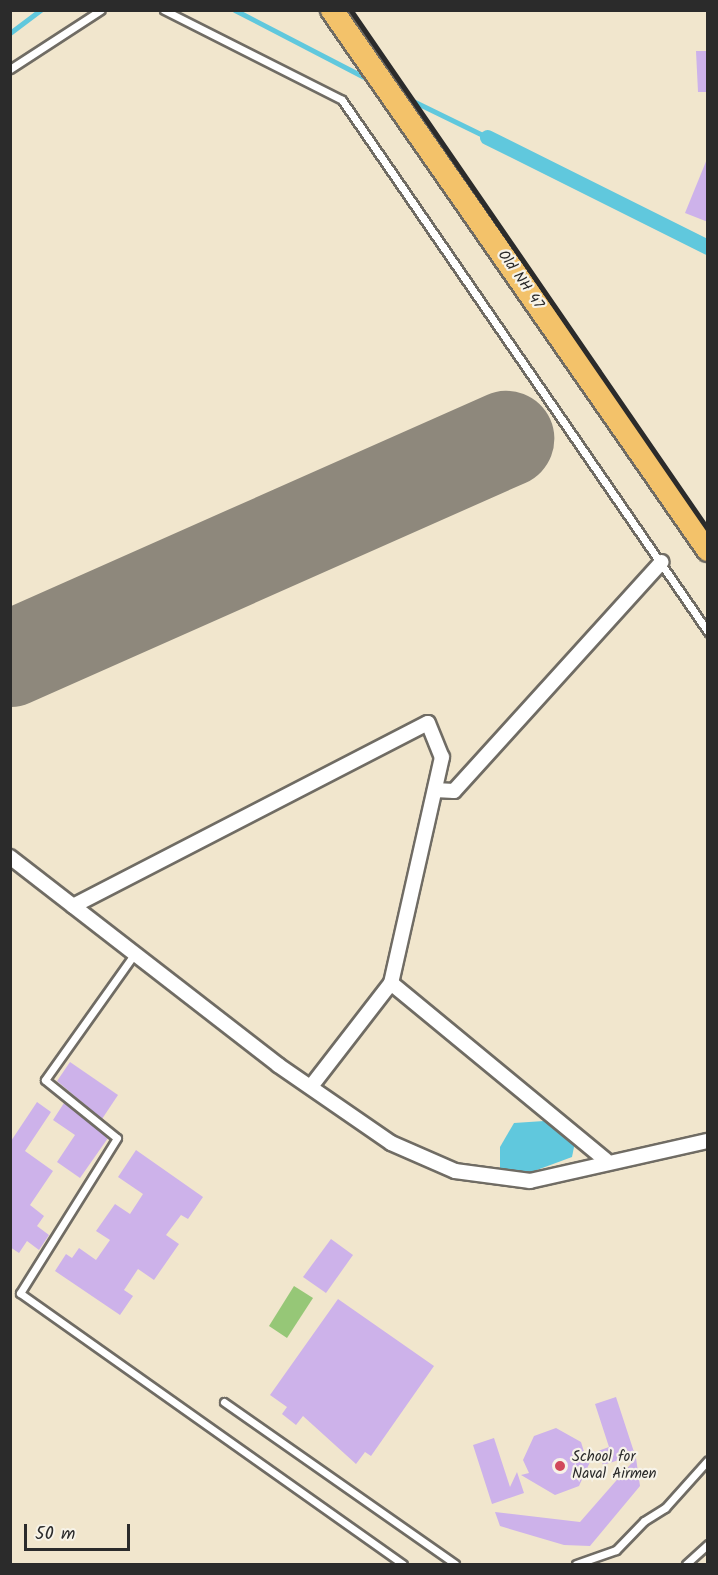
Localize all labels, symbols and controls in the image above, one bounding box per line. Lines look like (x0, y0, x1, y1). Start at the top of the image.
street label: Old NH 47 (493, 247, 547, 313)
place label: School for Naval Airmen (572, 1448, 657, 1483)
marker: School for Naval Airmen (553, 1459, 567, 1473)
scale bar (27, 1512, 134, 1550)
text: 50 m (35, 1520, 75, 1549)

